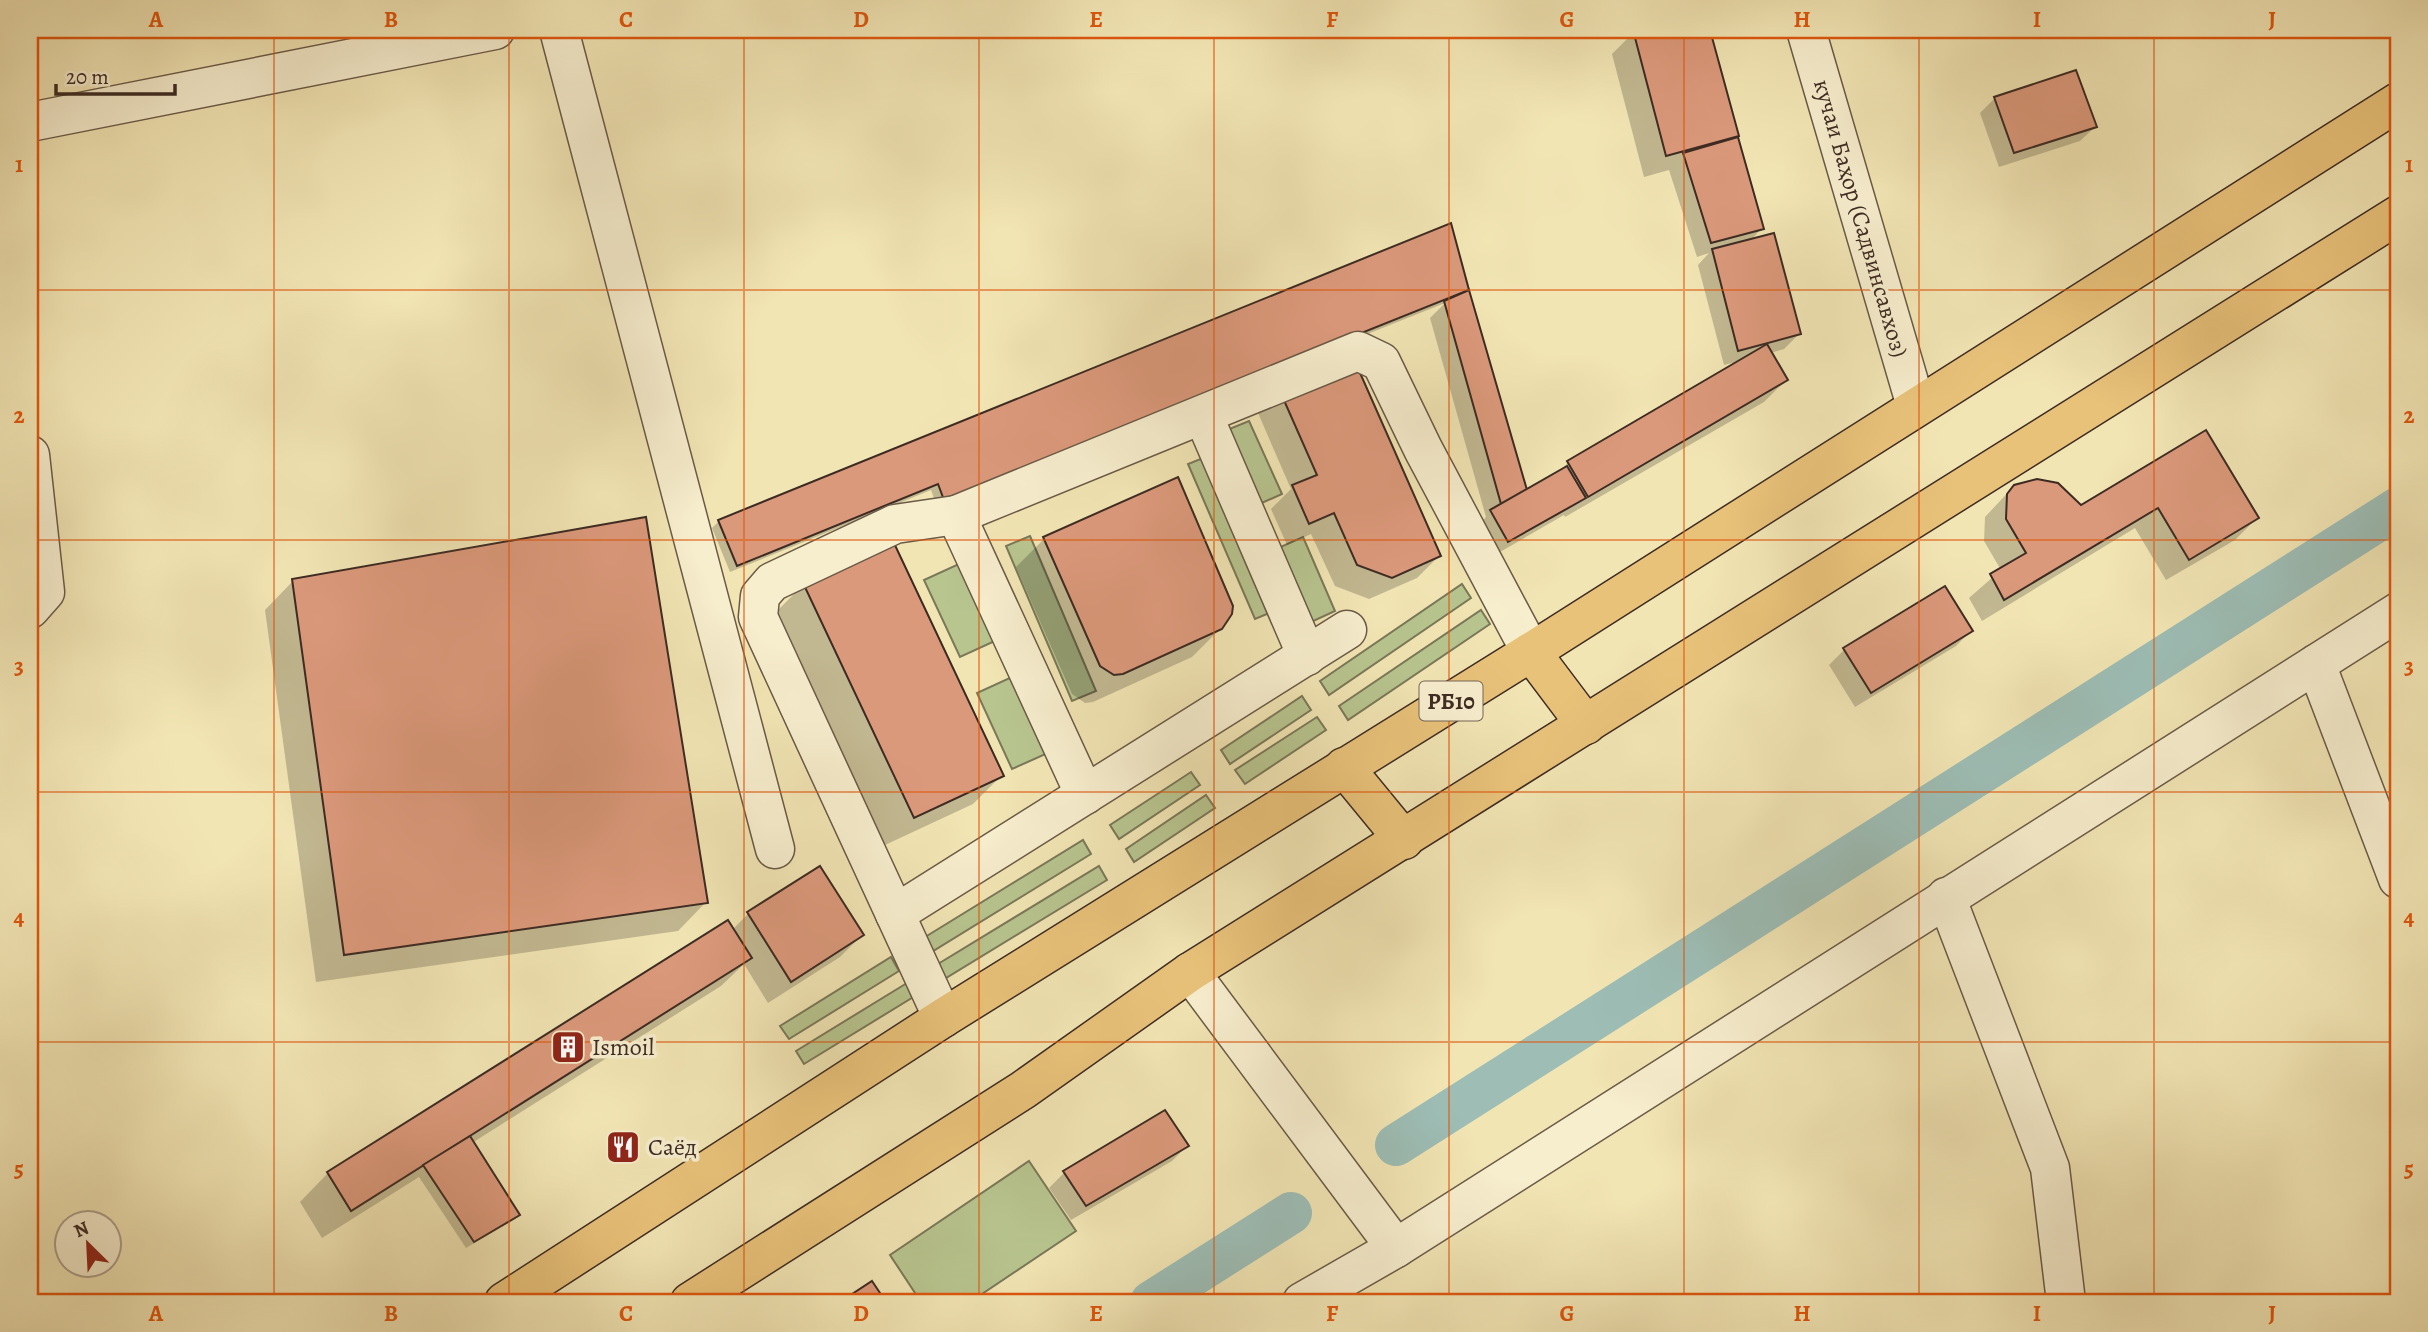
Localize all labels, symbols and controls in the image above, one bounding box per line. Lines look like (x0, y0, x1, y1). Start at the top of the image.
text: A (148, 4, 164, 35)
text: B (384, 4, 398, 35)
text: C (619, 4, 633, 35)
text: D (853, 4, 869, 35)
text: E (1089, 4, 1103, 35)
text: F (1326, 4, 1339, 35)
text: G (1559, 4, 1575, 35)
text: H (1793, 4, 1811, 35)
text: I (2033, 4, 2041, 35)
text: J (2268, 4, 2276, 35)
scale bar (56, 52, 175, 96)
text: 20 m (66, 63, 109, 91)
street label: кучаи Баҳор (Садвинсавхоз) (1806, 75, 1916, 361)
text: 1 (15, 149, 23, 180)
text: 1 (2405, 149, 2413, 180)
text: 2 (13, 400, 25, 431)
text: 2 (2403, 400, 2415, 431)
text: 3 (14, 651, 24, 682)
text: 3 (2404, 651, 2414, 682)
road number: РБ10 (1420, 681, 1482, 720)
text: 4 (14, 902, 25, 933)
text: 4 (2404, 902, 2415, 933)
building icon: Ismoil (549, 1028, 587, 1066)
place label: Ismoil (592, 1031, 655, 1063)
restaurant icon: Саёд (604, 1128, 642, 1166)
place label: Саёд (648, 1131, 697, 1163)
text: 5 (14, 1153, 24, 1184)
text: 5 (2404, 1153, 2414, 1184)
north arrow (52, 1210, 122, 1280)
text: N (70, 1215, 93, 1244)
text: A (148, 1298, 164, 1329)
text: B (384, 1298, 398, 1329)
text: C (619, 1298, 633, 1329)
text: D (853, 1298, 869, 1329)
text: E (1089, 1298, 1103, 1329)
text: F (1326, 1298, 1339, 1329)
text: G (1559, 1298, 1575, 1329)
text: H (1793, 1298, 1811, 1329)
text: I (2033, 1298, 2041, 1329)
text: J (2268, 1298, 2276, 1329)

